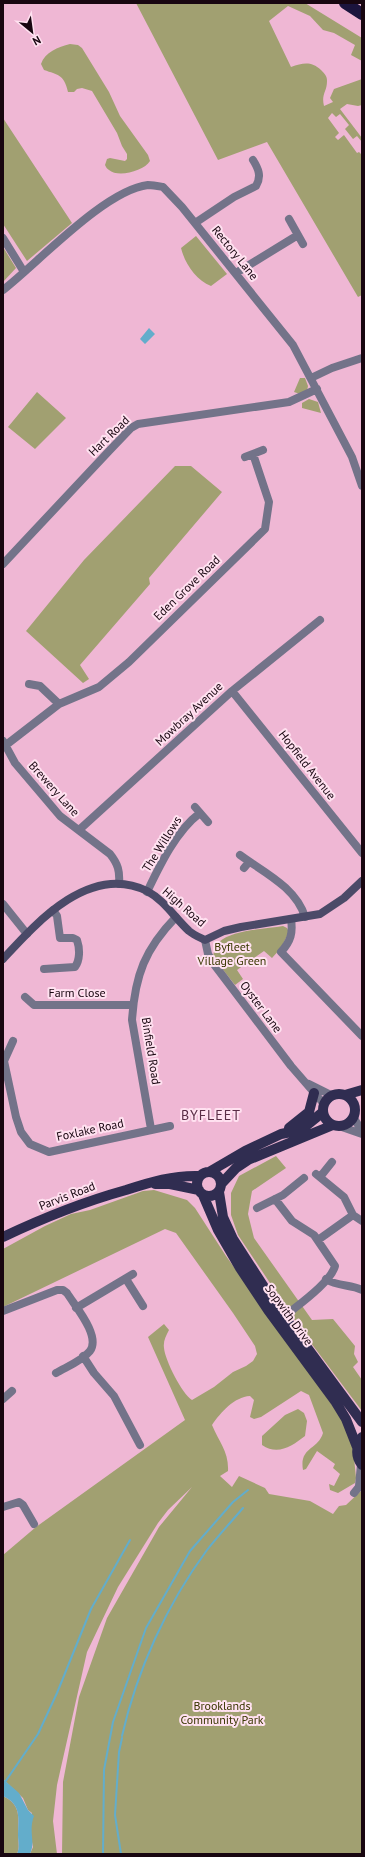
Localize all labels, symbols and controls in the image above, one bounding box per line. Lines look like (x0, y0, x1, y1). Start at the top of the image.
north arrow (12, 12, 52, 52)
text: N (30, 33, 43, 49)
street label: Rectory Lane (209, 223, 262, 283)
street label: Hart Road (85, 412, 132, 459)
street label: Eden Grove Road (150, 552, 223, 623)
street label: Mowbray Avenue (152, 679, 225, 749)
street label: Hopfield Avenue (276, 727, 339, 802)
street label: Brewery Lane (26, 758, 83, 819)
street label: The Willows (139, 813, 185, 874)
street label: High Road (159, 884, 209, 930)
park label: Byfleet Village Green (197, 939, 266, 968)
street label: Oyster Lane (237, 978, 286, 1035)
street label: Farm Close (48, 985, 106, 1000)
street label: Binfield Road (139, 1016, 164, 1086)
district label: BYFLEET (181, 1106, 241, 1124)
street label: Foxlake Road (55, 1115, 125, 1144)
street label: Parvis Road (37, 1178, 97, 1213)
street label: Sopwith Drive (262, 1281, 317, 1348)
park label: Brooklands Community Park (180, 1698, 264, 1727)

